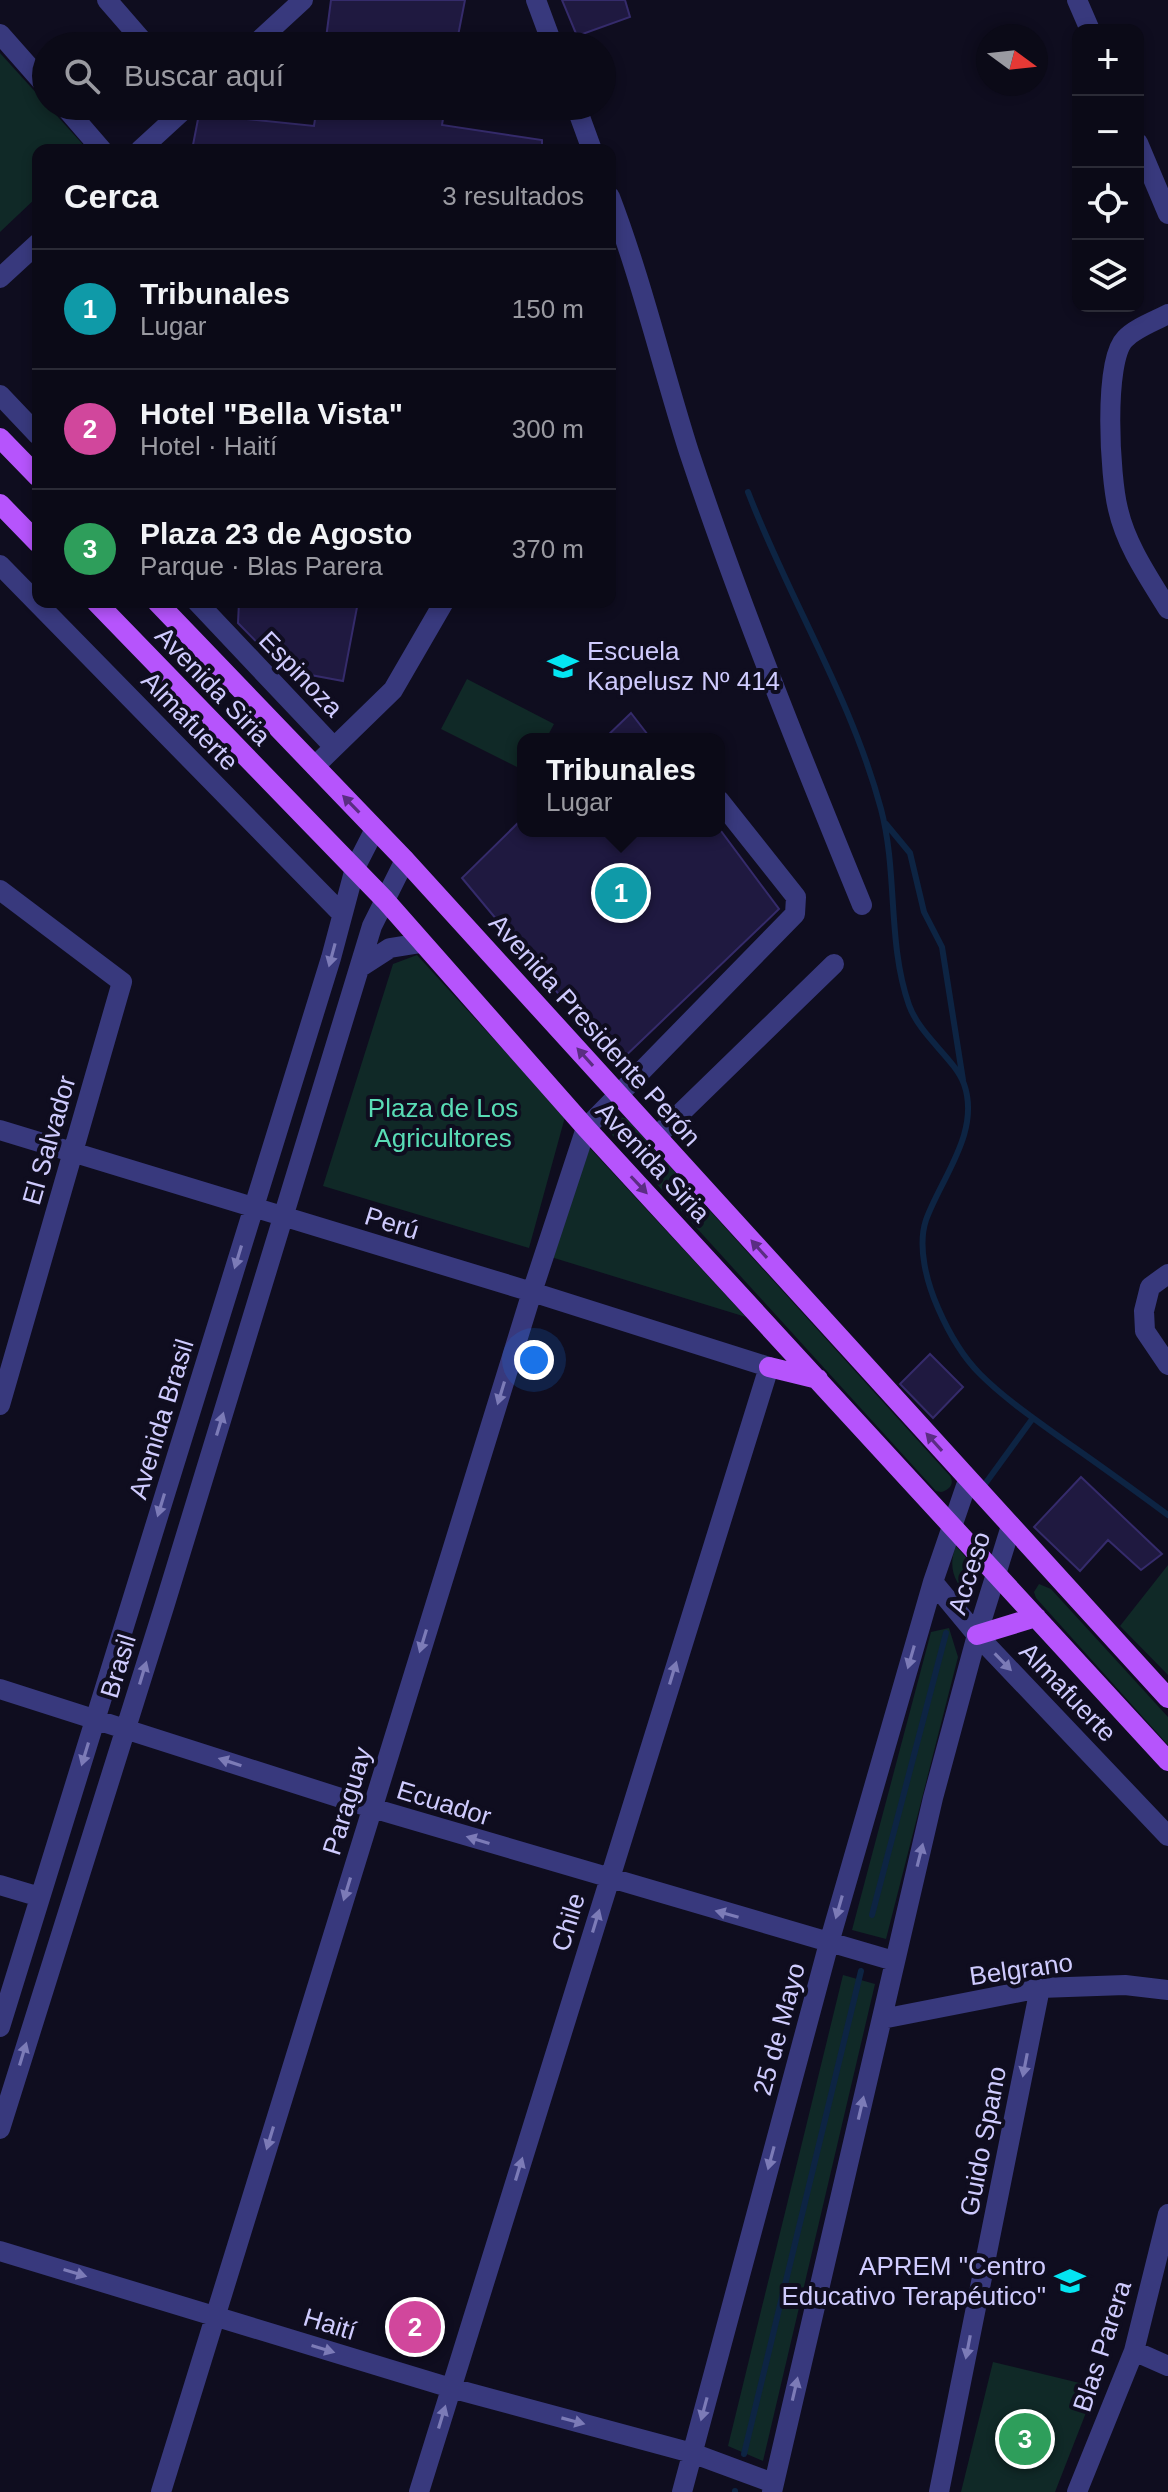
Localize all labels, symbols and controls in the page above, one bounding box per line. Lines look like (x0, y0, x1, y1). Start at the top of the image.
north arrow (976, 24, 1048, 96)
map controls (1072, 24, 1144, 312)
button: + (1072, 24, 1144, 96)
search box (32, 32, 616, 120)
icon: search (60, 54, 104, 98)
text: Buscar aquí (124, 59, 284, 92)
button: − (1072, 96, 1144, 168)
button: locate (1072, 168, 1144, 240)
text: Cerca (64, 177, 159, 215)
text: 3 resultados (442, 181, 584, 211)
button: layers (1072, 240, 1144, 312)
text: Tribunales (140, 277, 290, 310)
text: 1 (83, 294, 97, 324)
text: 150 m (512, 294, 584, 324)
text: Lugar (140, 311, 207, 341)
text: Hotel "Bella Vista" (140, 397, 403, 430)
text: 2 (83, 414, 97, 444)
text: 300 m (512, 414, 584, 444)
text: Hotel · Haití (140, 431, 277, 461)
text: Plaza 23 de Agosto (140, 517, 412, 550)
text: 3 (83, 534, 97, 564)
text: 370 m (512, 534, 584, 564)
text: Parque · Blas Parera (140, 551, 383, 581)
street label: Avenida Siria (149, 621, 277, 752)
street label: Espinoza (253, 625, 349, 723)
place label: Escuela Kapelusz Nº 414 (587, 636, 780, 696)
school or university icon: Escuela Kapelusz Nº 414 (546, 649, 580, 683)
street label: Almafuerte (136, 665, 244, 777)
popup (517, 733, 725, 837)
text: Tribunales (546, 753, 696, 786)
text: Lugar (546, 787, 612, 817)
one-way arrow (342, 795, 361, 814)
pin: 1 (595, 863, 647, 923)
street label: Avenida Presidente Perón (483, 908, 707, 1152)
one-way arrow (325, 943, 337, 968)
one-way arrow (576, 1047, 594, 1066)
street label: El Salvador (16, 1072, 82, 1208)
park label: Plaza de Los Agricultores (368, 1093, 518, 1153)
street label: Avenida Siria (590, 1096, 716, 1228)
one-way arrow (630, 1175, 648, 1194)
street label: Perú (361, 1201, 423, 1245)
one-way arrow (751, 1240, 769, 1259)
one-way arrow (231, 1245, 244, 1269)
street label: Avenida Brasil (122, 1335, 200, 1503)
your location (514, 1340, 554, 1380)
one-way arrow (494, 1381, 507, 1405)
one-way arrow (214, 1412, 227, 1436)
one-way arrow (925, 1433, 943, 1452)
one-way arrow (154, 1494, 167, 1518)
street label: Acceso (942, 1528, 996, 1618)
one-way arrow (417, 1629, 429, 1653)
street label: Brasil (94, 1631, 142, 1701)
street label: Almafuerte (1014, 1636, 1122, 1748)
one-way arrow (904, 1646, 917, 1670)
one-way arrow (993, 1652, 1011, 1671)
one-way arrow (138, 1660, 150, 1684)
one-way arrow (668, 1660, 680, 1684)
one-way arrow (78, 1742, 90, 1766)
street label: Paraguay (316, 1743, 378, 1859)
one-way arrow (218, 1756, 242, 1768)
street label: Ecuador (393, 1774, 495, 1832)
one-way arrow (466, 1833, 490, 1846)
one-way arrow (914, 1842, 926, 1867)
one-way arrow (340, 1878, 352, 1902)
street label: Chile (545, 1889, 591, 1955)
one-way arrow (833, 1895, 845, 1920)
one-way arrow (715, 1907, 739, 1920)
one-way arrow (590, 1908, 603, 1932)
street label: Belgrano (967, 1947, 1075, 1991)
street label: 25 de Mayo (747, 1959, 811, 2099)
one-way arrow (18, 2042, 30, 2066)
one-way arrow (1018, 2053, 1031, 2078)
street label: Guido Spano (954, 2064, 1012, 2218)
one-way arrow (855, 2096, 868, 2121)
one-way arrow (263, 2126, 276, 2150)
one-way arrow (765, 2145, 777, 2170)
one-way arrow (513, 2157, 526, 2181)
place label: APREM "Centro Educativo Terapéutico" (781, 2251, 1046, 2311)
school or university icon: APREM "Centro Educativo Terapéutico" (1053, 2264, 1087, 2298)
one-way arrow (63, 2268, 87, 2280)
street label: Blas Parera (1067, 2276, 1137, 2415)
pin: 2 (389, 2297, 441, 2357)
street label: Haití (300, 2302, 361, 2346)
one-way arrow (961, 2335, 974, 2360)
one-way arrow (312, 2343, 336, 2356)
one-way arrow (790, 2376, 802, 2401)
one-way arrow (697, 2397, 709, 2422)
one-way arrow (436, 2405, 449, 2429)
pin: 3 (999, 2409, 1051, 2469)
one-way arrow (561, 2415, 586, 2427)

